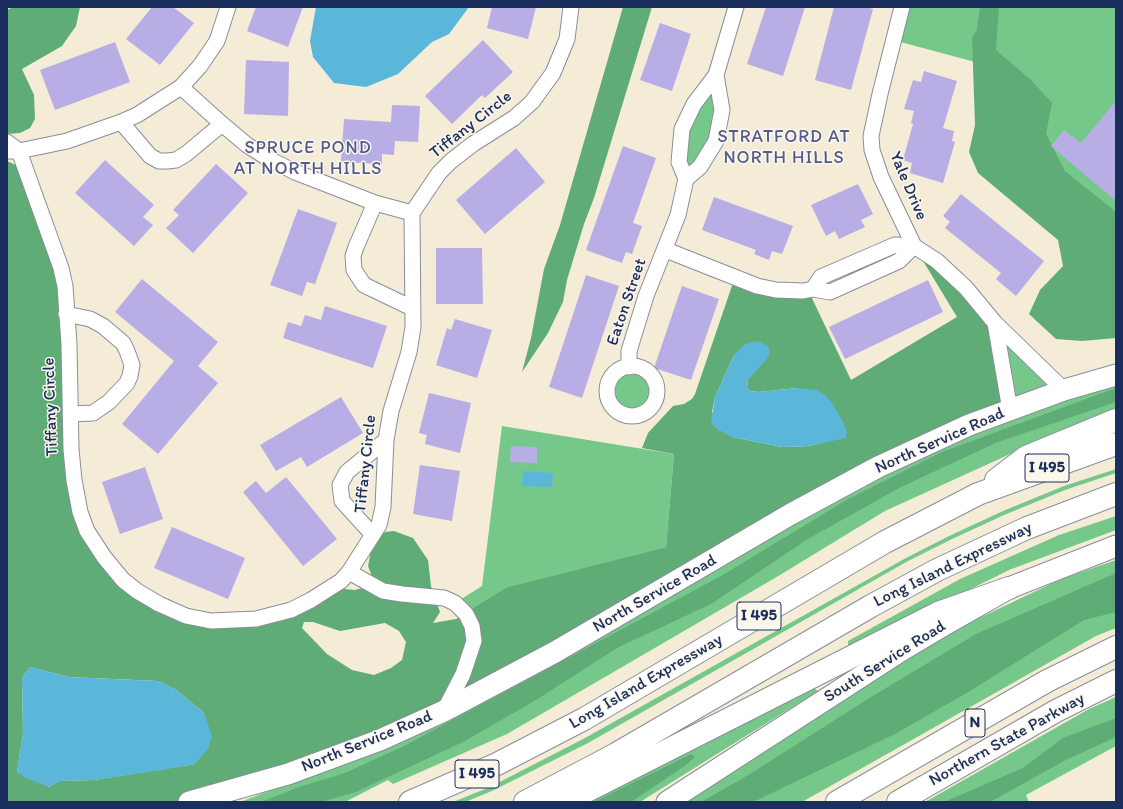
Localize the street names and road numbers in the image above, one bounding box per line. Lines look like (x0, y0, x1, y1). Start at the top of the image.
street label: Tiffany Circle (426, 87, 516, 163)
street label: Yale Drive (884, 149, 932, 223)
street label: Eaton Street (603, 256, 651, 348)
street label: Tiffany Circle (39, 357, 63, 457)
street label: North Service Road (872, 403, 1008, 479)
street label: Tiffany Circle (351, 414, 381, 514)
road number: I 495 (1025, 454, 1069, 482)
street label: Long Island Expressway (871, 518, 1035, 612)
street label: North Service Road (590, 550, 720, 638)
road number: I 495 (737, 602, 781, 630)
street label: South Service Road (820, 616, 950, 708)
street label: Long Island Expressway (566, 630, 726, 734)
street label: Northern State Parkway (926, 689, 1088, 791)
street label: North Service Road (299, 706, 435, 778)
road number: N (965, 709, 985, 737)
road number: I 495 (455, 760, 499, 788)

